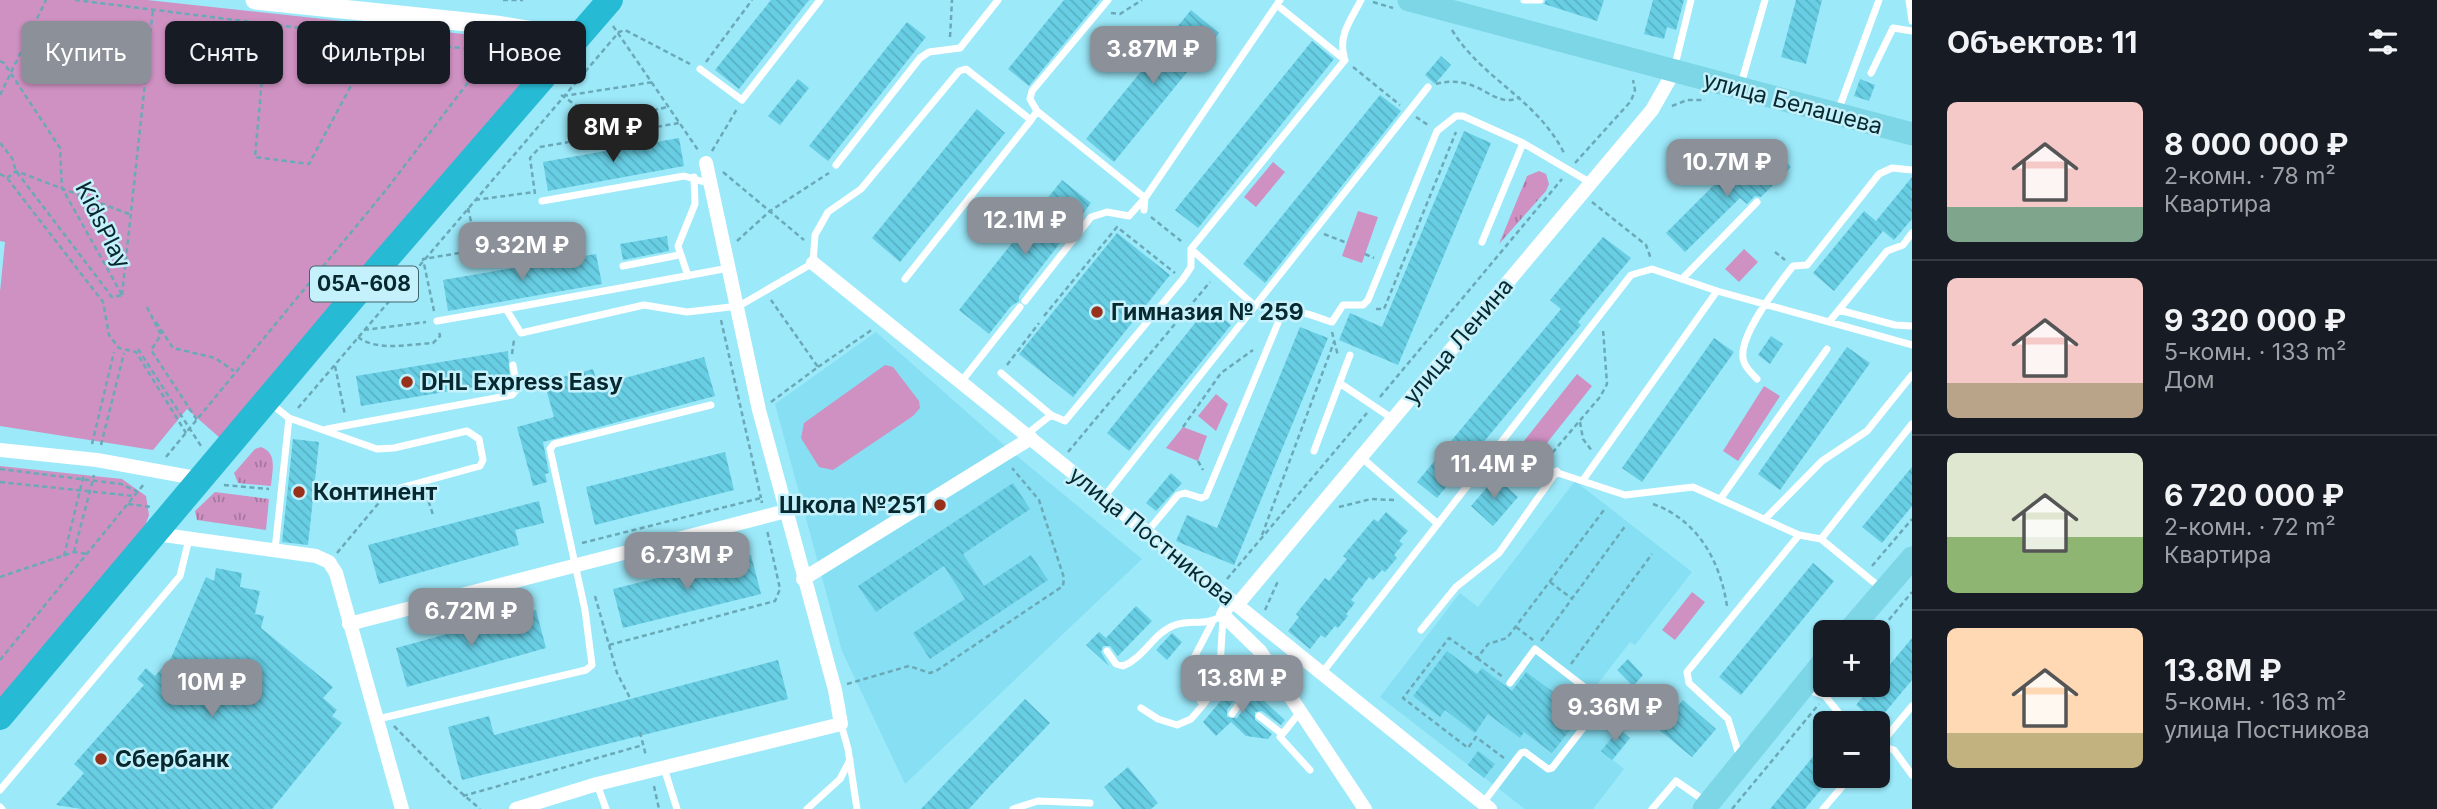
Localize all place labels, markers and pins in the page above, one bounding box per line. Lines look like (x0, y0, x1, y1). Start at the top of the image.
pin: 3.87M ₽ (1088, 27, 1218, 86)
pin: 8M ₽ (572, 104, 654, 164)
pin: 10.7M ₽ (1662, 140, 1792, 199)
pin: 12.1M ₽ (960, 198, 1090, 257)
pin: 9.32M ₽ (457, 222, 587, 282)
place label: Гимназия № 259 (1111, 298, 1304, 326)
marker: Гимназия № 259 (1089, 304, 1105, 320)
place label: DHL Express Easy (421, 368, 623, 396)
marker: DHL Express Easy (399, 374, 415, 390)
pin: 11.4M ₽ (1429, 442, 1559, 501)
place label: Континент (313, 478, 438, 506)
marker: Континент (291, 484, 307, 500)
place label: Школа №251 (779, 491, 926, 519)
marker: Школа №251 (932, 497, 948, 513)
pin: 6.73M ₽ (622, 532, 752, 592)
pin: 6.72M ₽ (406, 588, 536, 648)
pin: 13.8M ₽ (1177, 656, 1307, 715)
pin: 10M ₽ (163, 660, 261, 719)
pin: 9.36M ₽ (1550, 684, 1680, 744)
place label: Сбербанк (115, 745, 230, 773)
marker: Сбербанк (93, 751, 109, 767)

